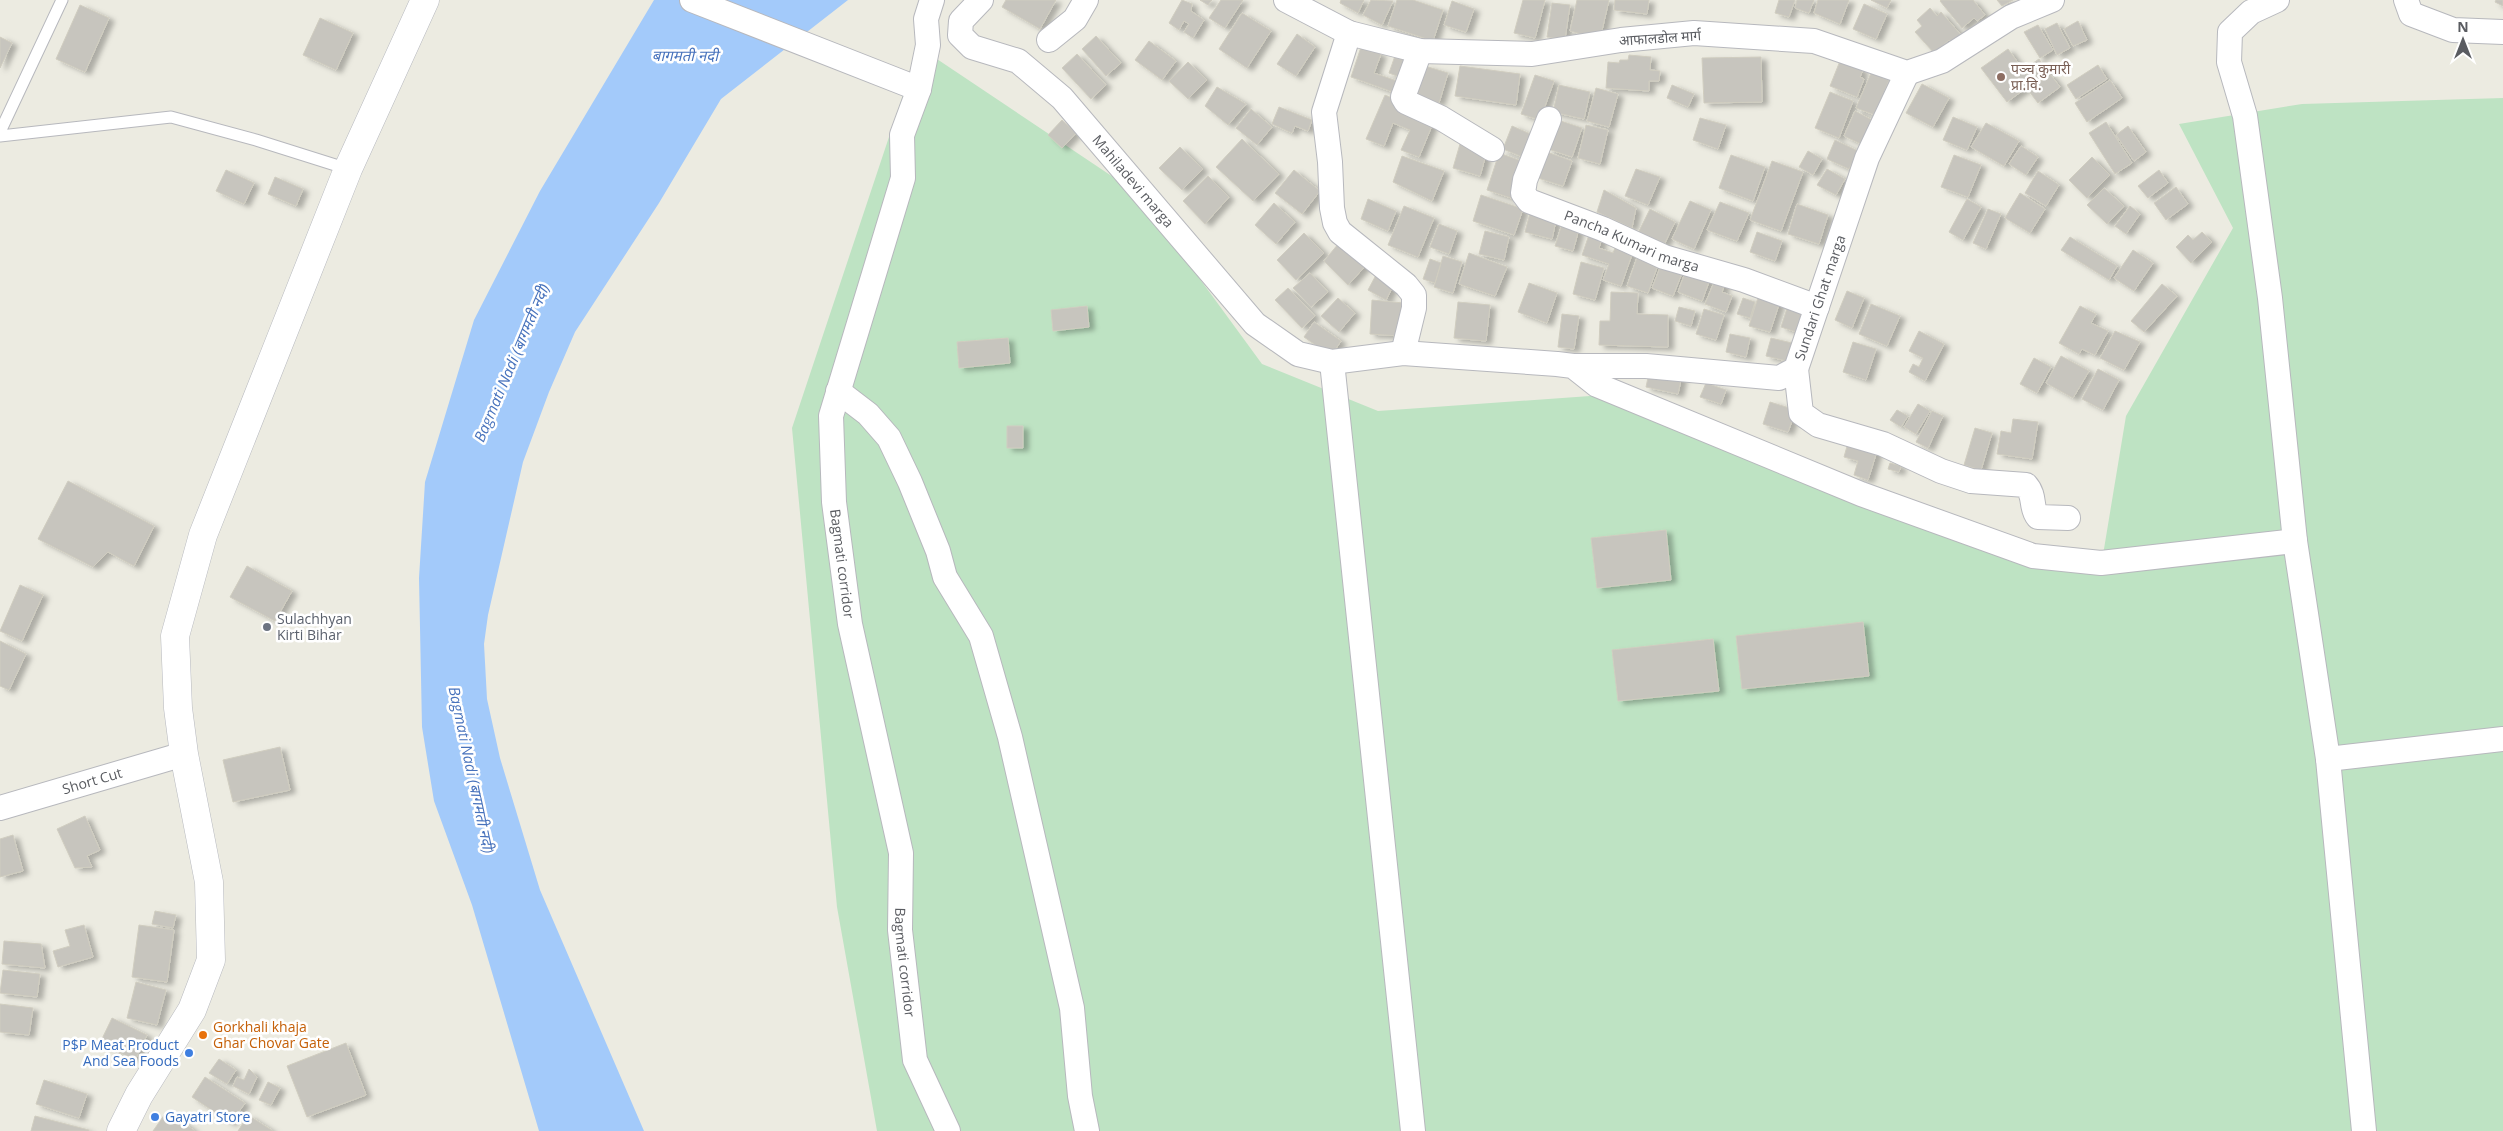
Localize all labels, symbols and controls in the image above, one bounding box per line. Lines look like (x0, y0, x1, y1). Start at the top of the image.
north arrow (2438, 15, 2488, 65)
text: N (2457, 17, 2469, 36)
street label: आफालडोल मार्ग (1618, 25, 1703, 50)
water label: बागमती नदी (652, 45, 721, 65)
place label: पञ्च कुमारी प्रा.वि. (2011, 59, 2071, 94)
marker: पञ्च कुमारी प्रा.वि. (1995, 71, 2007, 83)
street label: Mahiladevi marga (1088, 130, 1178, 231)
street label: Pancha Kumari marga (1562, 205, 1702, 276)
street label: Sundari Ghat marga (1790, 232, 1849, 363)
water label: Bagmati Nadi (बागमती नदी) (469, 281, 553, 445)
street label: Bagmati corridor (826, 508, 859, 620)
place label: Sulachhyan Kirti Bihar (277, 609, 352, 644)
marker: Sulachhyan Kirti Bihar (261, 621, 273, 633)
water label: Bagmati Nadi (बागमती नदी) (445, 685, 499, 855)
street label: Short Cut (60, 763, 124, 798)
street label: Bagmati corridor (891, 907, 920, 1019)
place label: Gorkhali khaja Ghar Chovar Gate (213, 1017, 330, 1052)
marker: Gorkhali khaja Ghar Chovar Gate (197, 1029, 209, 1041)
place label: P$P Meat Product And Sea Foods (62, 1035, 179, 1070)
marker: P$P Meat Product And Sea Foods (183, 1047, 195, 1059)
place label: Gayatri Store (165, 1107, 250, 1126)
marker: Gayatri Store (149, 1111, 161, 1123)

